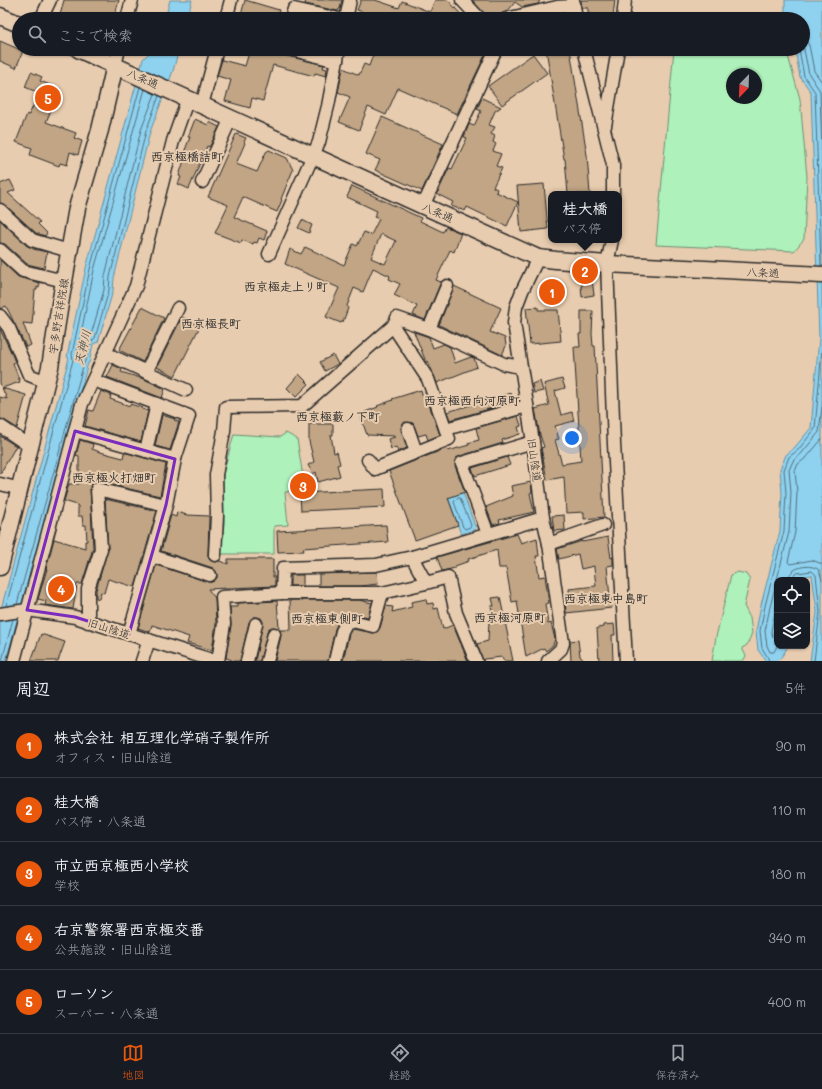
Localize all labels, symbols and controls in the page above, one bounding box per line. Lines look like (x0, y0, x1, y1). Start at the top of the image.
search box (12, 12, 810, 56)
icon: search (26, 23, 48, 45)
text: ここで検索 (58, 25, 133, 45)
street label: 八条通 (125, 64, 161, 92)
north arrow (726, 68, 762, 104)
pin: 5 (35, 83, 61, 113)
district label: 西京極橋詰町 (151, 148, 223, 164)
popup (548, 191, 622, 243)
street label: 八条通 (420, 198, 456, 226)
text: 桂大橋 (562, 198, 608, 218)
text: バス停 (562, 219, 602, 236)
pin: 2 (572, 256, 598, 286)
street label: 八条通 (746, 264, 780, 280)
street label: 宇多野吉祥院線 (45, 277, 71, 355)
pin: 1 (539, 277, 565, 307)
district label: 西京極走上リ町 (244, 278, 328, 294)
district label: 西京極長町 (181, 315, 241, 331)
water label: 天神川 (70, 328, 94, 366)
district label: 西京極西向河原町 (424, 392, 520, 408)
district label: 西京極藪ノ下町 (296, 408, 380, 424)
your location (562, 428, 582, 448)
street label: 旧山陰道 (525, 437, 545, 483)
district label: 西京極火打畑町 (72, 469, 156, 485)
pin: 3 (290, 471, 316, 501)
pin: 4 (48, 574, 74, 604)
map controls (774, 577, 810, 649)
button: locate (774, 577, 810, 613)
district label: 西京極東中島町 (564, 590, 648, 606)
district label: 西京極河原町 (474, 609, 546, 625)
district label: 西京極東側町 (291, 610, 363, 626)
button: layers (774, 613, 810, 649)
street label: 旧山陰道 (86, 614, 132, 642)
text: 周辺 (16, 677, 50, 699)
text: 5件 (785, 679, 806, 696)
text: 株式会社 相互理化学硝子製作所 (54, 727, 269, 747)
text: 1 (26, 737, 32, 754)
text: 90 m (776, 737, 806, 754)
text: オフィス · 旧山陰道 (54, 748, 172, 765)
text: 桂大橋 (54, 791, 99, 811)
text: 2 (25, 801, 33, 818)
text: 110 m (772, 801, 806, 818)
text: バス停 · 八条通 (54, 812, 146, 829)
text: 市立西京極西小学校 (54, 855, 189, 875)
text: 3 (25, 865, 33, 882)
text: 180 m (770, 865, 806, 882)
text: 学校 (54, 876, 80, 893)
text: 右京警察署西京極交番 (54, 919, 204, 939)
text: 4 (25, 929, 33, 946)
text: 340 m (768, 929, 806, 946)
text: 公共施設 · 旧山陰道 (54, 940, 172, 957)
text: ローソン (54, 983, 114, 1003)
text: 5 (25, 993, 33, 1010)
text: 400 m (768, 993, 806, 1010)
text: スーパー · 八条通 (54, 1004, 158, 1021)
tab: 地図 (122, 1042, 144, 1082)
tab: 経路 (389, 1042, 411, 1082)
tab: 保存済み (656, 1042, 700, 1082)

